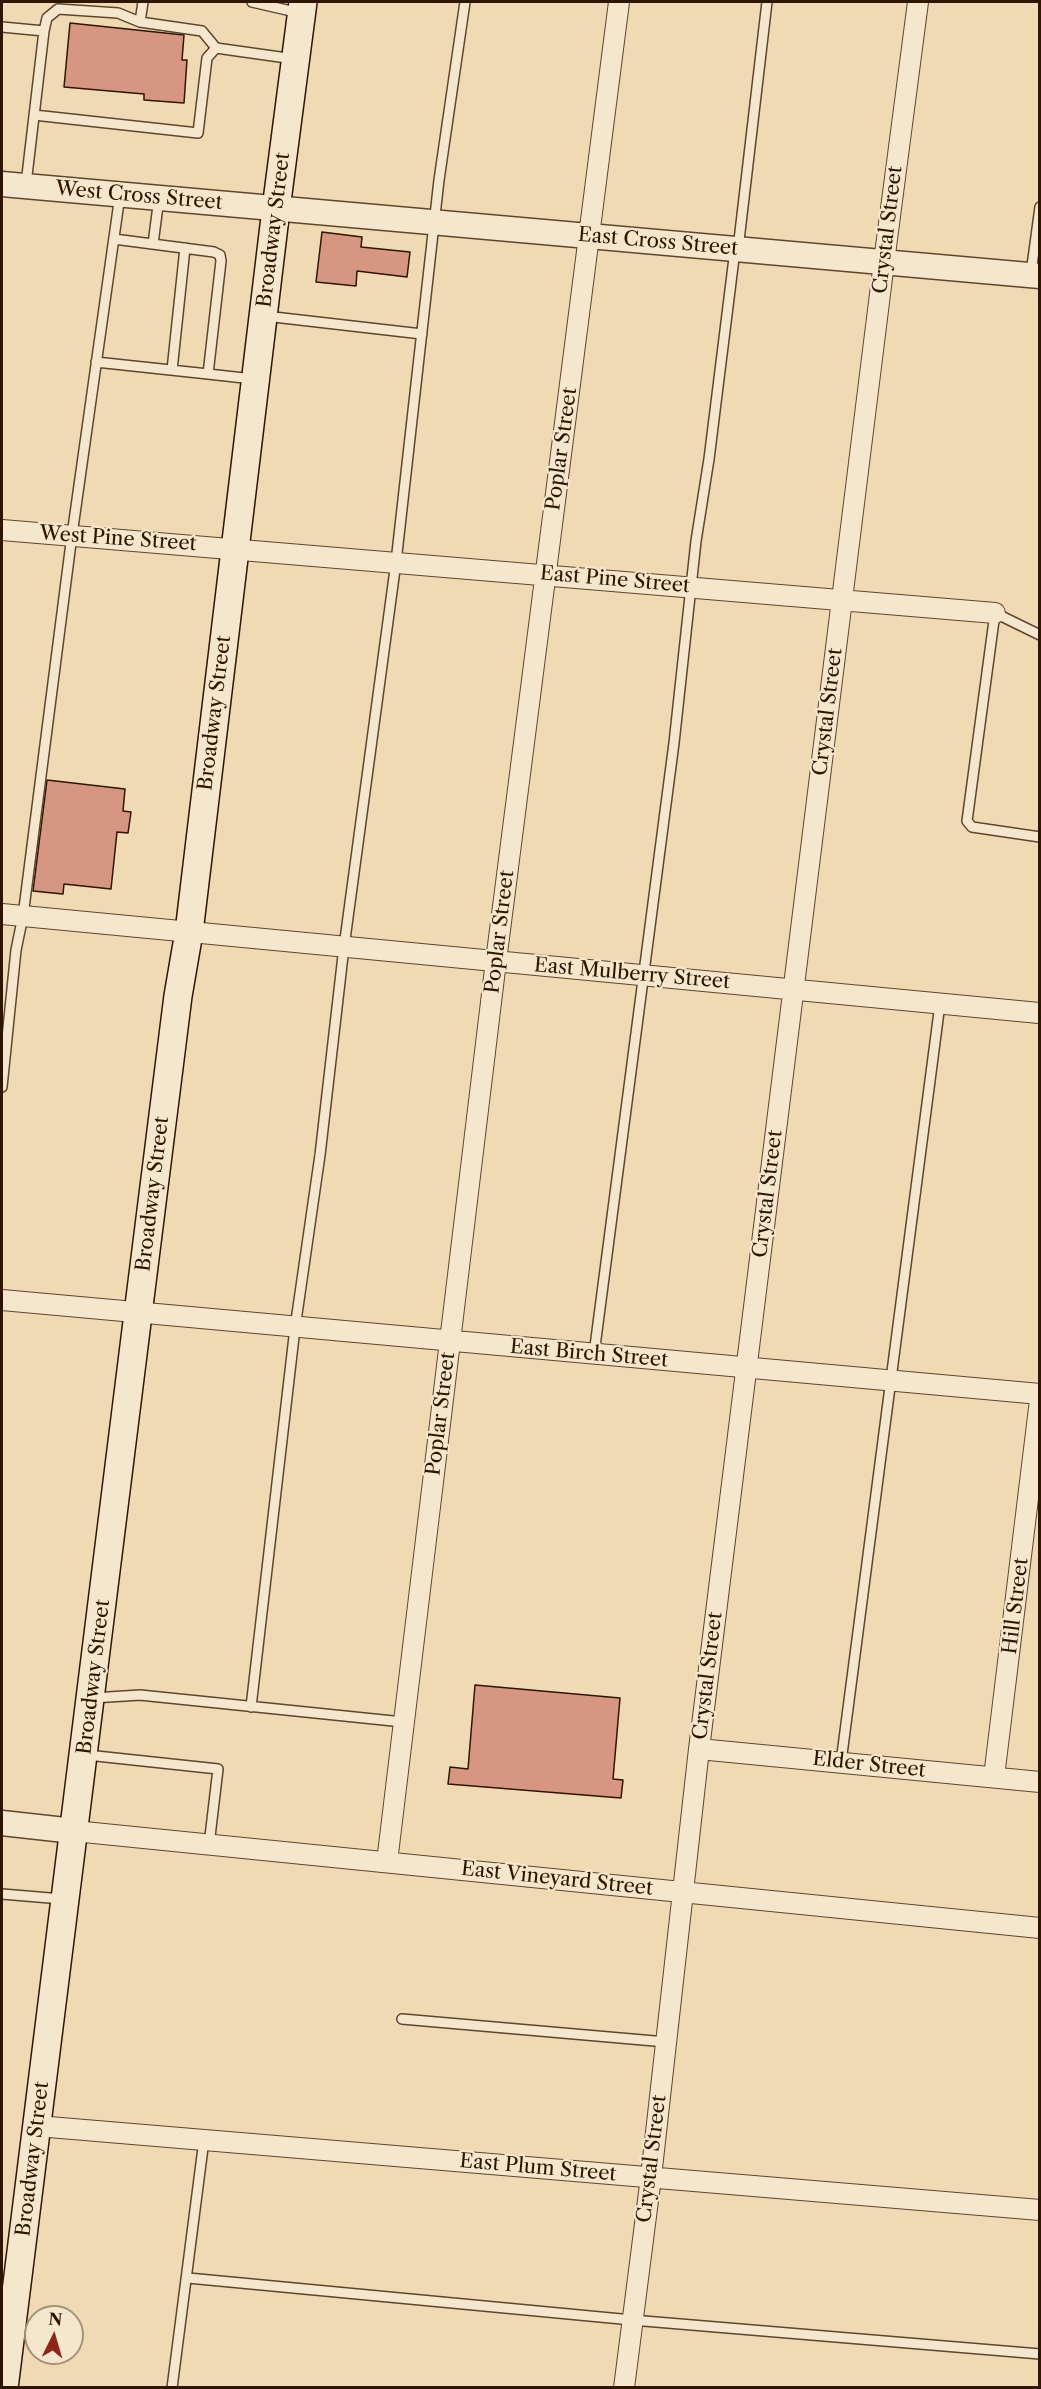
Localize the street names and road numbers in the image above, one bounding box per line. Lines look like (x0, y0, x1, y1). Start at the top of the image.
street label: Broadway Street (253, 151, 295, 309)
street label: Crystal Street (868, 165, 908, 295)
street label: West Cross Street (54, 177, 224, 215)
street label: East Cross Street (577, 223, 739, 261)
street label: Poplar Street (541, 386, 583, 512)
street label: West Pine Street (39, 522, 197, 556)
street label: East Pine Street (539, 561, 691, 599)
street label: Broadway Street (194, 634, 236, 792)
street label: Crystal Street (808, 647, 848, 777)
street label: Poplar Street (481, 869, 519, 995)
street label: East Mulberry Street (533, 953, 731, 995)
street label: Broadway Street (132, 1115, 174, 1273)
street label: Crystal Street (748, 1129, 788, 1259)
street label: East Birch Street (509, 1335, 669, 1373)
street label: Poplar Street (422, 1351, 460, 1477)
street label: Hill Street (998, 1556, 1034, 1656)
street label: Broadway Street (73, 1598, 115, 1756)
street label: Crystal Street (688, 1611, 728, 1741)
street label: Elder Street (811, 1747, 927, 1783)
street label: East Vineyard Street (460, 1857, 654, 1901)
street label: Broadway Street (12, 2080, 54, 2238)
street label: Crystal Street (632, 2094, 672, 2224)
street label: East Plum Street (459, 2149, 617, 2187)

